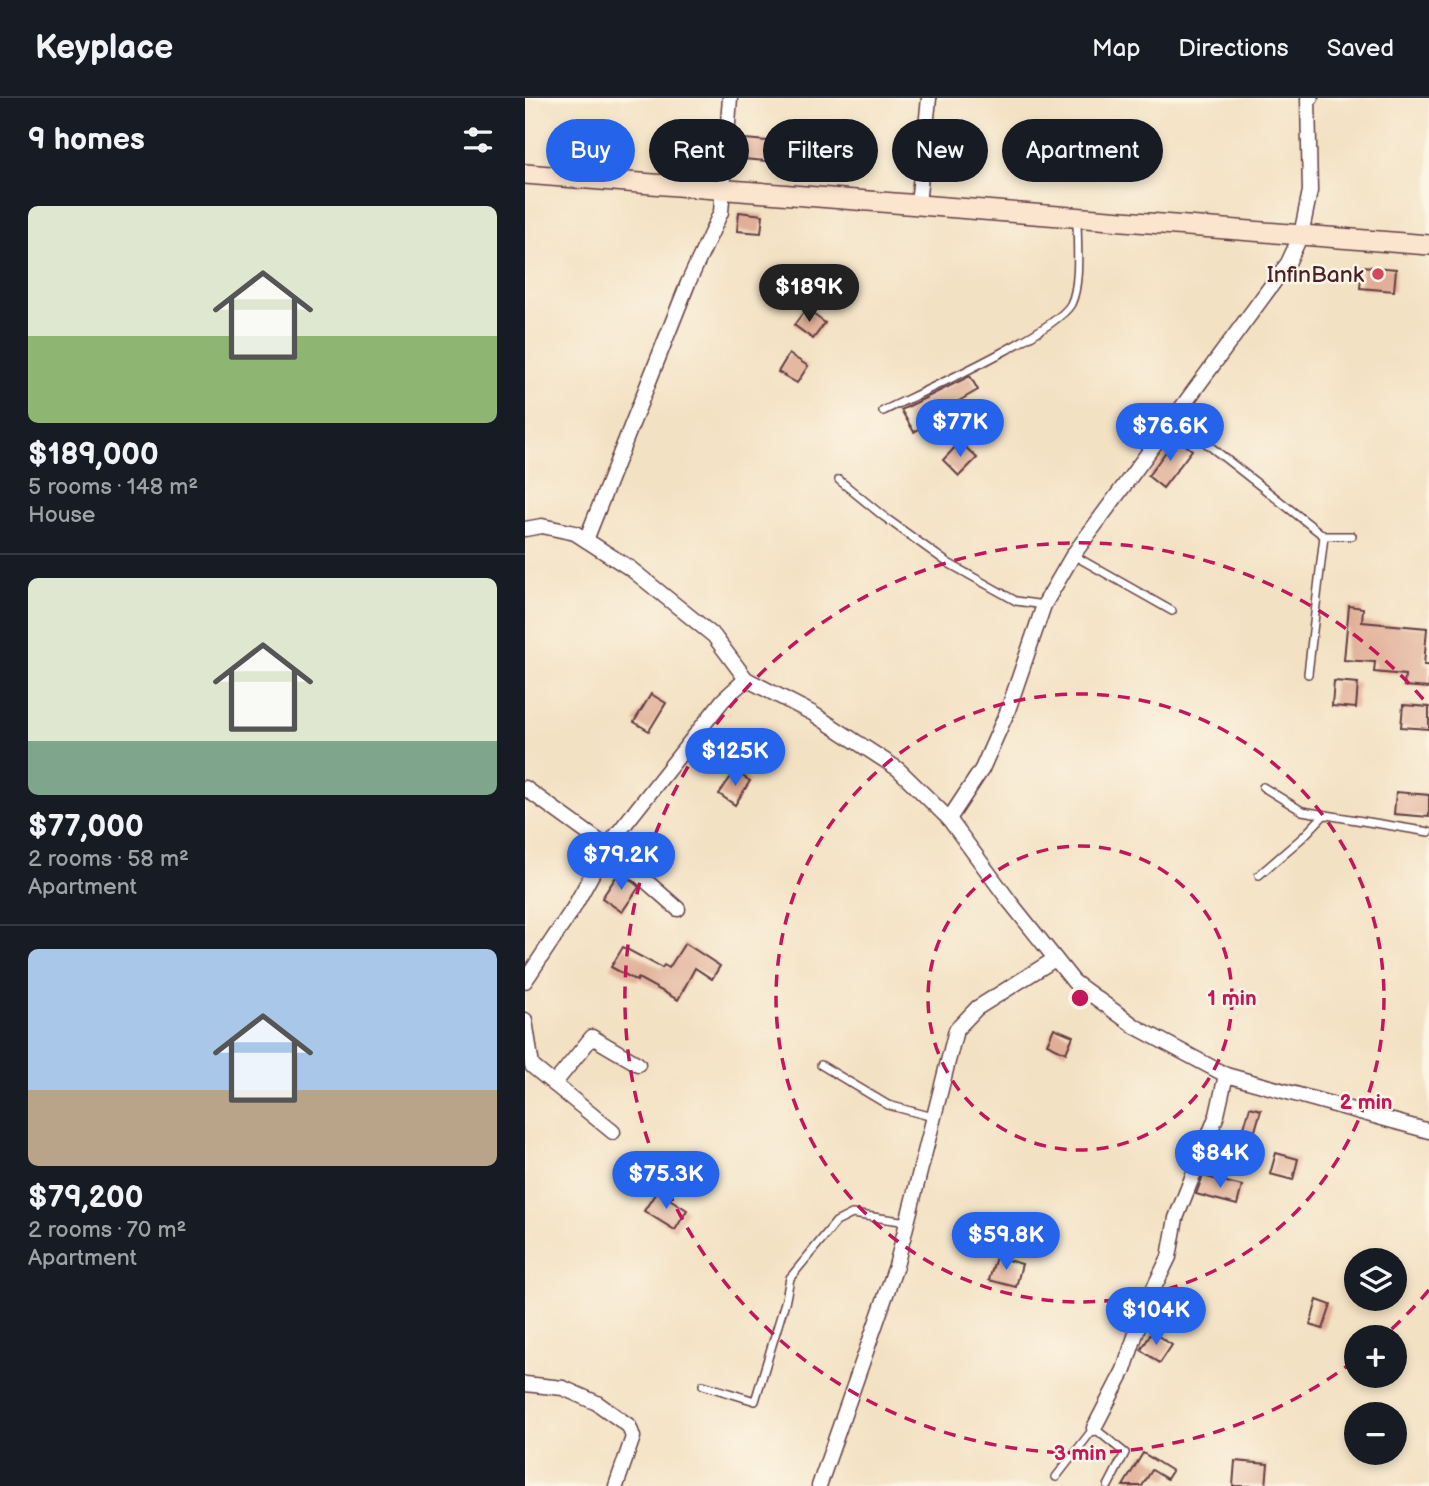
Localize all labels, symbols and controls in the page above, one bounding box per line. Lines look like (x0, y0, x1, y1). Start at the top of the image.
text: Keyplace (35, 28, 173, 68)
text: Map (1092, 34, 1140, 63)
text: Directions (1178, 34, 1289, 63)
text: Saved (1327, 34, 1394, 63)
chip: Buy (546, 119, 635, 182)
chip: Rent (649, 119, 749, 182)
chip: Filters (763, 119, 878, 182)
chip: New (892, 119, 988, 182)
chip: Apartment (1002, 119, 1163, 182)
icon: filters (459, 121, 497, 159)
text: 9 homes (28, 122, 145, 158)
icon: home (200, 252, 326, 378)
place label: InfinBank (1267, 261, 1365, 289)
pin: $189K (760, 264, 858, 324)
marker: InfinBank (1370, 266, 1386, 282)
text: $189K (775, 273, 843, 301)
pin: $77K (919, 400, 1001, 459)
pin: $76.6K (1113, 404, 1227, 463)
text: $77K (932, 408, 988, 436)
text: $76.6K (1132, 412, 1208, 440)
text: $189,000 (28, 437, 159, 473)
text: 5 rooms · 148 m² (28, 473, 198, 501)
text: House (28, 501, 95, 529)
icon: home (200, 624, 326, 750)
pin: $125K (686, 728, 784, 788)
text: $125K (701, 737, 769, 765)
text: $77,000 (28, 809, 144, 845)
pin: $79.2K (564, 832, 678, 892)
text: $79.2K (583, 841, 659, 869)
text: 2 rooms · 58 m² (28, 845, 189, 873)
text: Apartment (28, 873, 137, 901)
centre of rings (1068, 986, 1092, 1010)
text: 1 min (1207, 986, 1257, 1011)
icon: home (200, 995, 326, 1121)
text: 2 min (1339, 1090, 1393, 1115)
pin: $84K (1179, 1130, 1261, 1190)
text: $84K (1191, 1139, 1249, 1167)
pin: $75.3K (609, 1152, 723, 1211)
text: $75.3K (628, 1160, 704, 1188)
text: $79,200 (28, 1180, 143, 1216)
pin: $59.8K (949, 1212, 1063, 1272)
text: 2 rooms · 70 m² (28, 1216, 187, 1244)
text: $59.8K (968, 1221, 1044, 1249)
text: Apartment (28, 1244, 137, 1272)
map controls (1344, 1248, 1407, 1465)
button: layers (1344, 1248, 1407, 1311)
pin: $104K (1107, 1288, 1205, 1347)
text: $104K (1122, 1296, 1190, 1324)
button: + (1344, 1325, 1407, 1388)
button: − (1344, 1402, 1407, 1465)
text: 3 min (1054, 1441, 1106, 1466)

